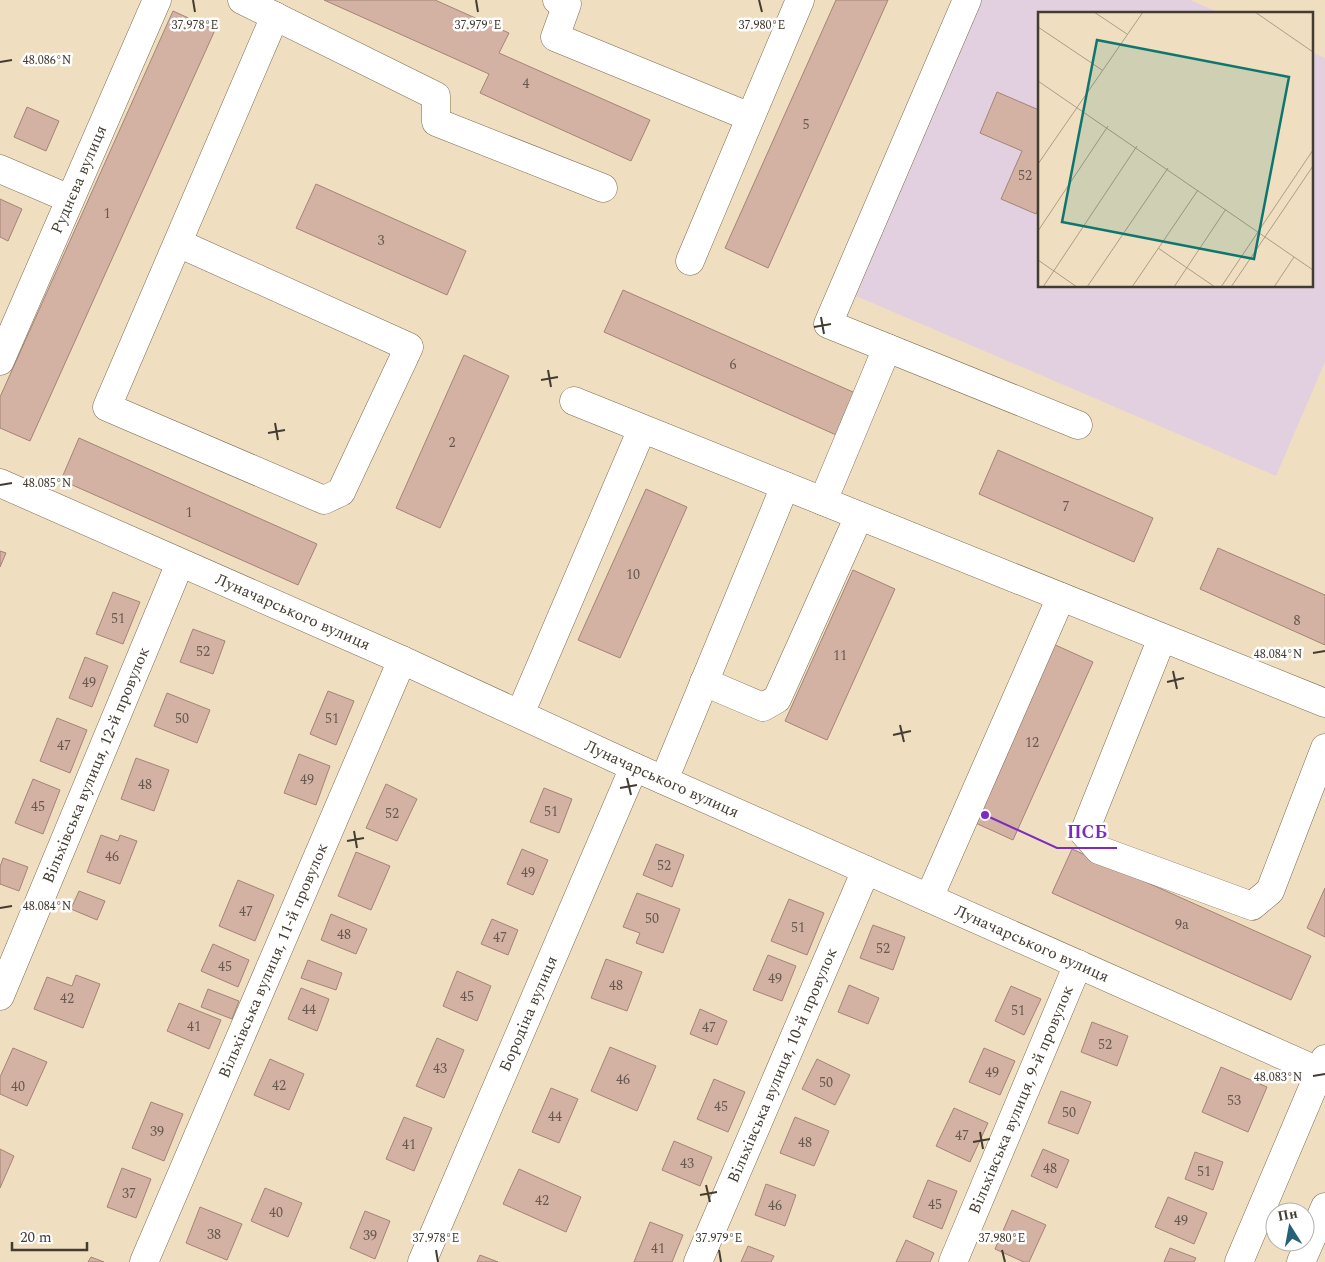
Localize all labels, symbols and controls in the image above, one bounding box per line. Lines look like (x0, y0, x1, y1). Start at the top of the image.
inset map (1038, 12, 1312, 288)
text: 37.978°E (172, 16, 218, 35)
text: 37.979°E (455, 16, 501, 35)
text: 37.980°E (739, 16, 785, 35)
text: 48.086°N (23, 51, 71, 70)
house number: 4 (523, 73, 530, 94)
house number: 5 (803, 114, 810, 135)
street label: Руднєва вулиця (45, 121, 113, 238)
house number: 52 (1018, 165, 1032, 186)
house number: 1 (104, 203, 111, 224)
house number: 3 (378, 230, 385, 251)
house number: 6 (730, 354, 737, 375)
house number: 2 (449, 432, 456, 453)
text: 48.085°N (23, 474, 71, 493)
house number: 7 (1063, 496, 1070, 517)
house number: 1 (186, 502, 193, 523)
house number: 10 (626, 564, 640, 585)
street label: Луначарського вулиця (212, 567, 374, 657)
house number: 51 (111, 608, 125, 629)
house number: 8 (1294, 610, 1301, 631)
house number: 52 (196, 641, 210, 662)
street label: Вільхівська вулиця, 12-й провулок (36, 643, 156, 887)
house number: 11 (833, 645, 847, 666)
text: 48.084°N (1254, 645, 1302, 664)
house number: 49 (82, 672, 96, 693)
house number: 50 (175, 708, 189, 729)
house number: 51 (325, 708, 339, 729)
house number: 12 (1025, 732, 1039, 753)
street label: Луначарського вулиця (581, 734, 743, 824)
house number: 47 (57, 735, 71, 756)
house number: 49 (300, 769, 314, 790)
house number: 48 (138, 774, 152, 795)
house number: 45 (31, 796, 45, 817)
house number: 51 (544, 801, 558, 822)
house number: 52 (385, 803, 399, 824)
callout: ПСБ (1057, 815, 1117, 848)
text: ПСБ (1067, 819, 1107, 846)
street label: Вільхівська вулиця, 11-й провулок (212, 839, 334, 1082)
house number: 46 (105, 846, 119, 867)
house number: 52 (657, 855, 671, 876)
house number: 49 (521, 862, 535, 883)
text: 48.084°N (23, 897, 71, 916)
street label: Луначарського вулиця (951, 899, 1113, 989)
house number: 47 (239, 901, 253, 922)
house number: 50 (645, 908, 659, 929)
house number: 9а (1175, 914, 1189, 935)
house number: 51 (791, 917, 805, 938)
house number: 48 (337, 924, 351, 945)
house number: 47 (493, 927, 507, 948)
house number: 52 (876, 938, 890, 959)
street label: Вільхівська вулиця, 10-й провулок (721, 944, 843, 1187)
street label: Бородіна вулиця (493, 952, 564, 1076)
house number: 45 (218, 956, 232, 977)
house number: 49 (768, 968, 782, 989)
house number: 48 (609, 975, 623, 996)
street label: Вільхівська вулиця, 9-й провулок (962, 982, 1080, 1218)
house number: 45 (460, 986, 474, 1007)
house number: 42 (60, 988, 74, 1009)
house number: 44 (302, 999, 316, 1020)
house number: 51 (1011, 1000, 1025, 1021)
house number: 41 (187, 1016, 201, 1037)
house number: 47 (702, 1017, 716, 1038)
house number: 52 (1098, 1034, 1112, 1055)
house number: 43 (433, 1058, 447, 1079)
house number: 49 (985, 1062, 999, 1083)
text: 48.083°N (1254, 1068, 1302, 1087)
house number: 46 (616, 1069, 630, 1090)
house number: 50 (819, 1072, 833, 1093)
house number: 42 (272, 1075, 286, 1096)
house number: 40 (11, 1076, 25, 1097)
house number: 53 (1227, 1090, 1241, 1111)
house number: 45 (714, 1096, 728, 1117)
house number: 50 (1062, 1102, 1076, 1123)
house number: 44 (548, 1106, 562, 1127)
house number: 39 (150, 1121, 164, 1142)
house number: 47 (955, 1125, 969, 1146)
house number: 48 (798, 1132, 812, 1153)
house number: 41 (402, 1134, 416, 1155)
house number: 43 (680, 1153, 694, 1174)
house number: 48 (1043, 1158, 1057, 1179)
house number: 51 (1197, 1161, 1211, 1182)
house number: 37 (122, 1183, 136, 1204)
house number: 42 (535, 1190, 549, 1211)
house number: 45 (928, 1194, 942, 1215)
house number: 46 (768, 1195, 782, 1216)
house number: 40 (269, 1202, 283, 1223)
north arrow (1265, 1202, 1315, 1252)
text: Пн (1276, 1202, 1300, 1227)
house number: 49 (1174, 1210, 1188, 1231)
scale bar (12, 1220, 88, 1252)
house number: 38 (207, 1224, 221, 1245)
house number: 39 (363, 1225, 377, 1246)
text: 20 m (20, 1226, 52, 1249)
text: 37.978°E (413, 1229, 459, 1248)
text: 37.979°E (696, 1229, 742, 1248)
text: 37.980°E (979, 1229, 1025, 1248)
house number: 41 (651, 1238, 665, 1259)

